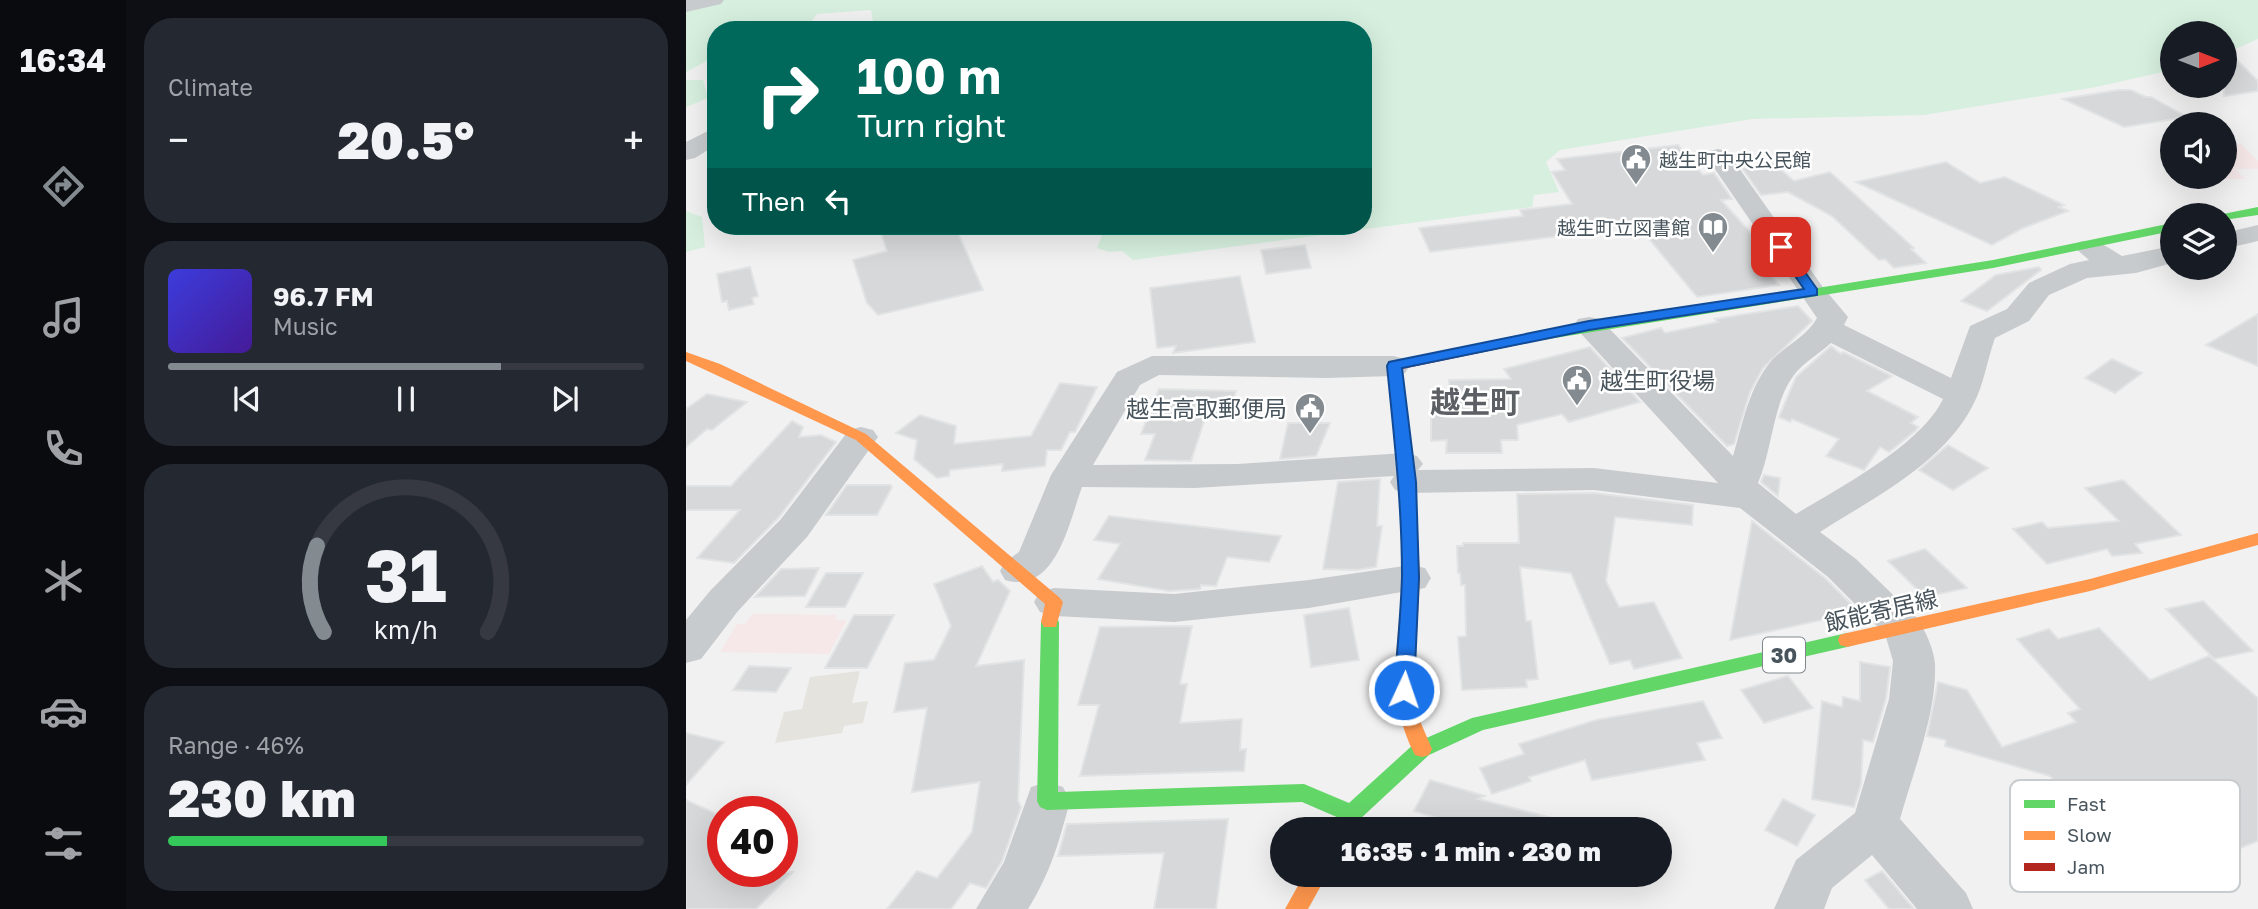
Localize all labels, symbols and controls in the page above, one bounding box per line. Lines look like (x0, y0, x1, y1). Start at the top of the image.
north arrow (2160, 21, 2236, 98)
map controls (2160, 21, 2237, 280)
text: 16:34 (20, 41, 106, 79)
text: 100 m (857, 46, 1001, 105)
icon: right (742, 49, 833, 140)
text: Climate (168, 73, 253, 101)
text: Turn right (857, 106, 1006, 144)
text: 20.5° (338, 108, 474, 170)
button: sound (2160, 112, 2237, 189)
text: − (168, 117, 189, 162)
text: + (623, 117, 644, 162)
public building icon: 越生町中央公民館 (1619, 142, 1653, 186)
place label: 越生町中央公民館 (1659, 148, 1811, 171)
icon: directions (39, 162, 88, 211)
icon: left (819, 182, 857, 220)
text: Then (742, 186, 805, 217)
button: layers (2160, 203, 2237, 280)
library icon: 越生町立図書館 (1696, 210, 1730, 254)
place label: 越生町立図書館 (1557, 216, 1690, 239)
pin (1751, 217, 1811, 277)
icon: arrive (1762, 228, 1800, 266)
text: 96.7 FM (273, 281, 374, 312)
icon: music (39, 293, 88, 342)
text: Music (273, 312, 338, 340)
public building icon: 越生町役場 (1560, 363, 1594, 407)
place label: 越生町役場 (1600, 366, 1715, 394)
icon: previous (228, 380, 266, 418)
icon: pause (387, 380, 425, 418)
icon: next (546, 380, 584, 418)
district label: 越生町 (1430, 384, 1520, 420)
public building icon: 越生高取郵便局 (1293, 391, 1327, 435)
place label: 越生高取郵便局 (1126, 394, 1287, 422)
icon: phone (39, 424, 88, 473)
text: 31 (365, 531, 447, 618)
icon: climate (39, 556, 88, 605)
street label: 飯能寄居線 (1822, 583, 1940, 637)
text: km/h (374, 614, 438, 645)
road number: 30 (1763, 638, 1805, 672)
position arrow (1367, 653, 1441, 727)
icon: car (39, 687, 88, 736)
text: Range · 46% (168, 731, 304, 759)
text: 230 km (168, 766, 356, 828)
legend (2010, 780, 2240, 892)
text: Fast (2067, 792, 2106, 815)
speed limit sign: 40 (707, 796, 798, 887)
icon: filters (39, 819, 88, 868)
text: Slow (2067, 823, 2112, 846)
text: 16:35 · 1 min · 230 m (1341, 836, 1601, 867)
text: Jam (2067, 855, 2105, 878)

